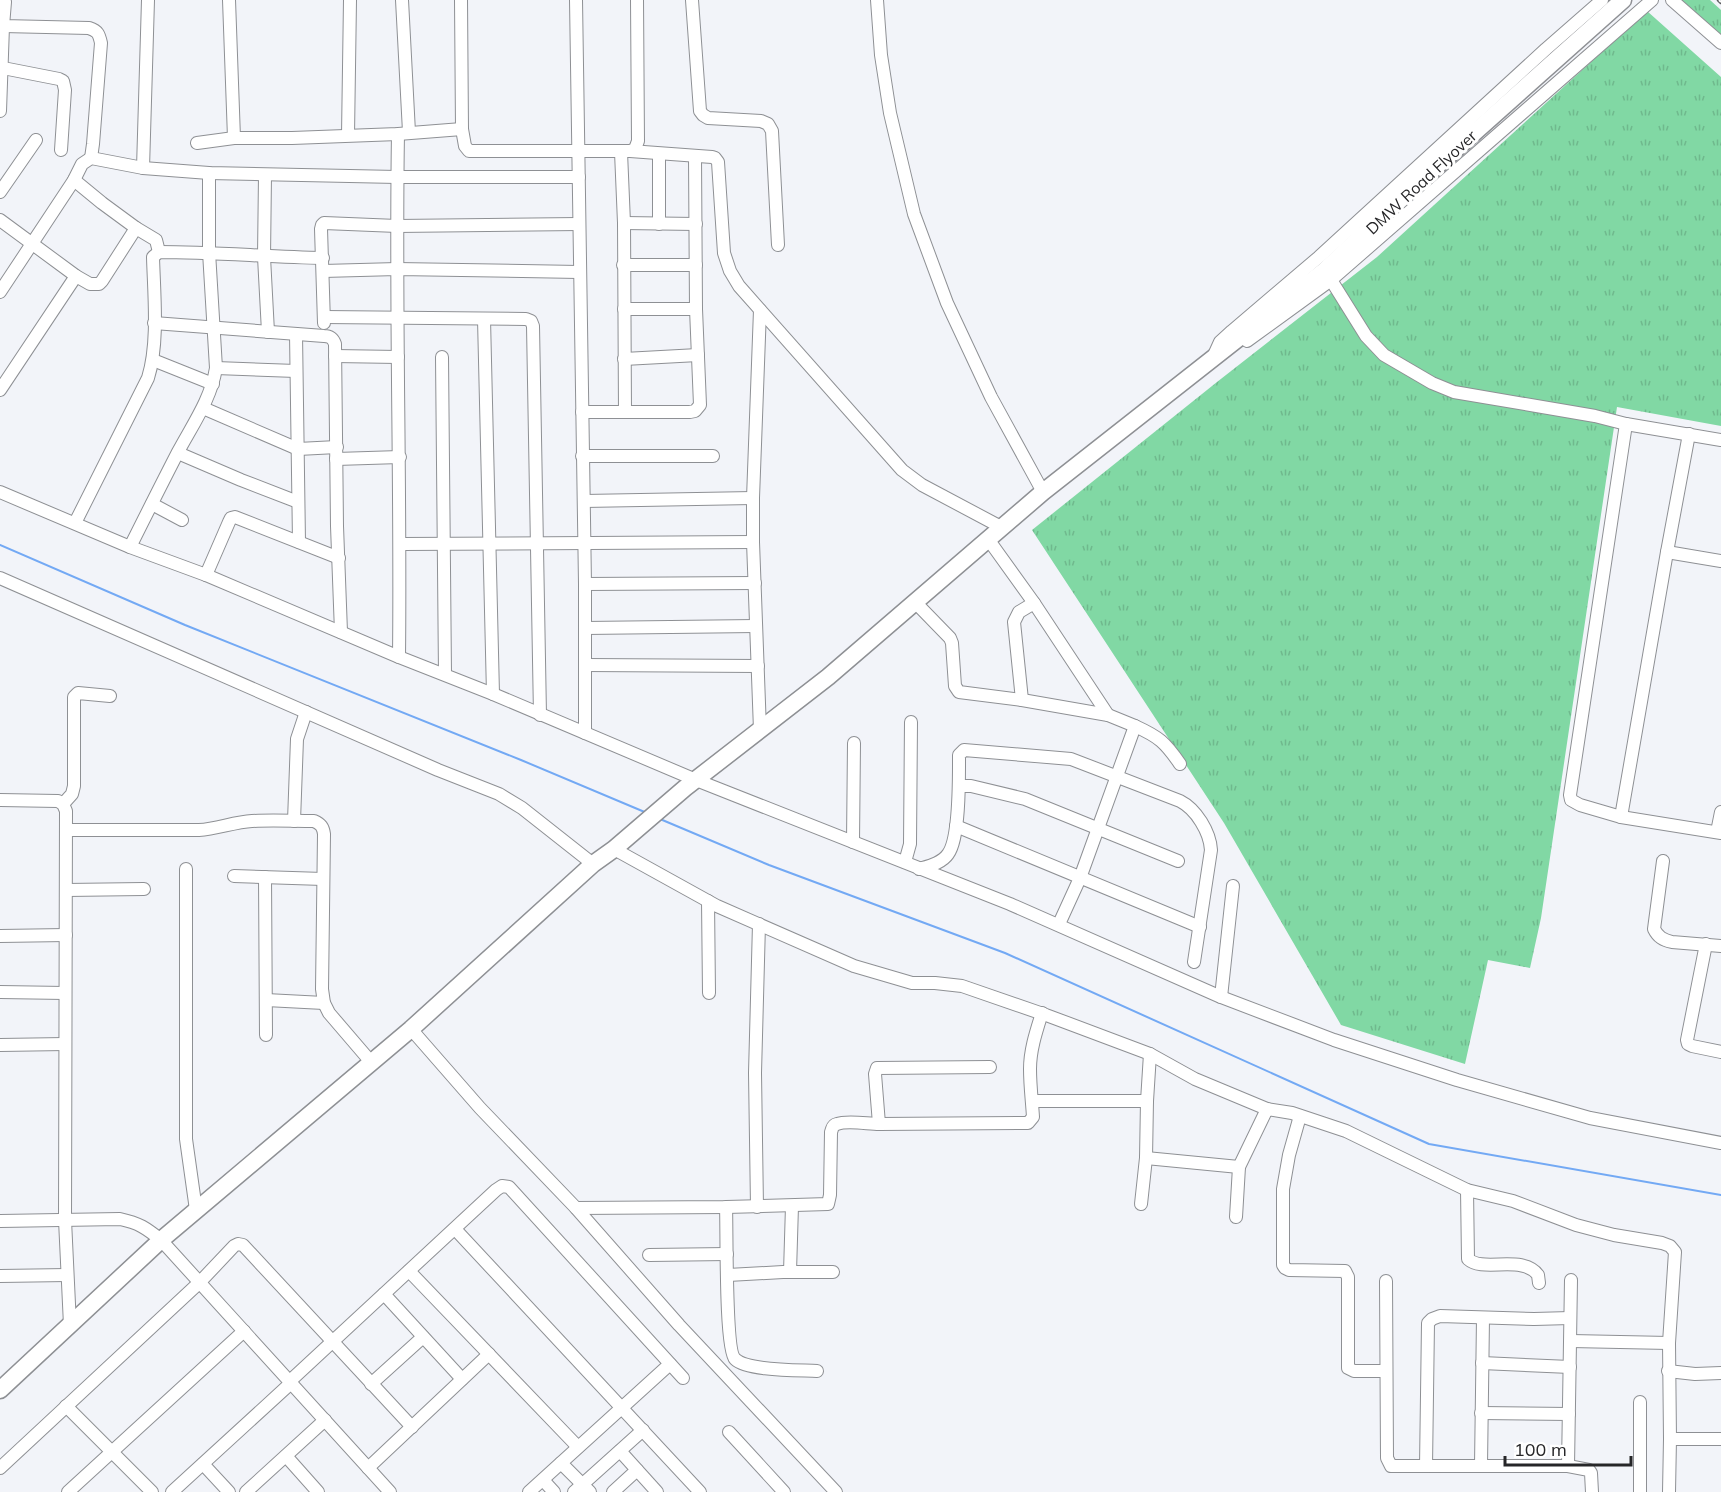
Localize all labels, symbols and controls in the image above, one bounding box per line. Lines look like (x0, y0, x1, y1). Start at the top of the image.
street label: DMW Road Flyover (1361, 125, 1481, 238)
scale bar (1505, 1429, 1631, 1467)
text: 100 m (1514, 1438, 1567, 1461)

